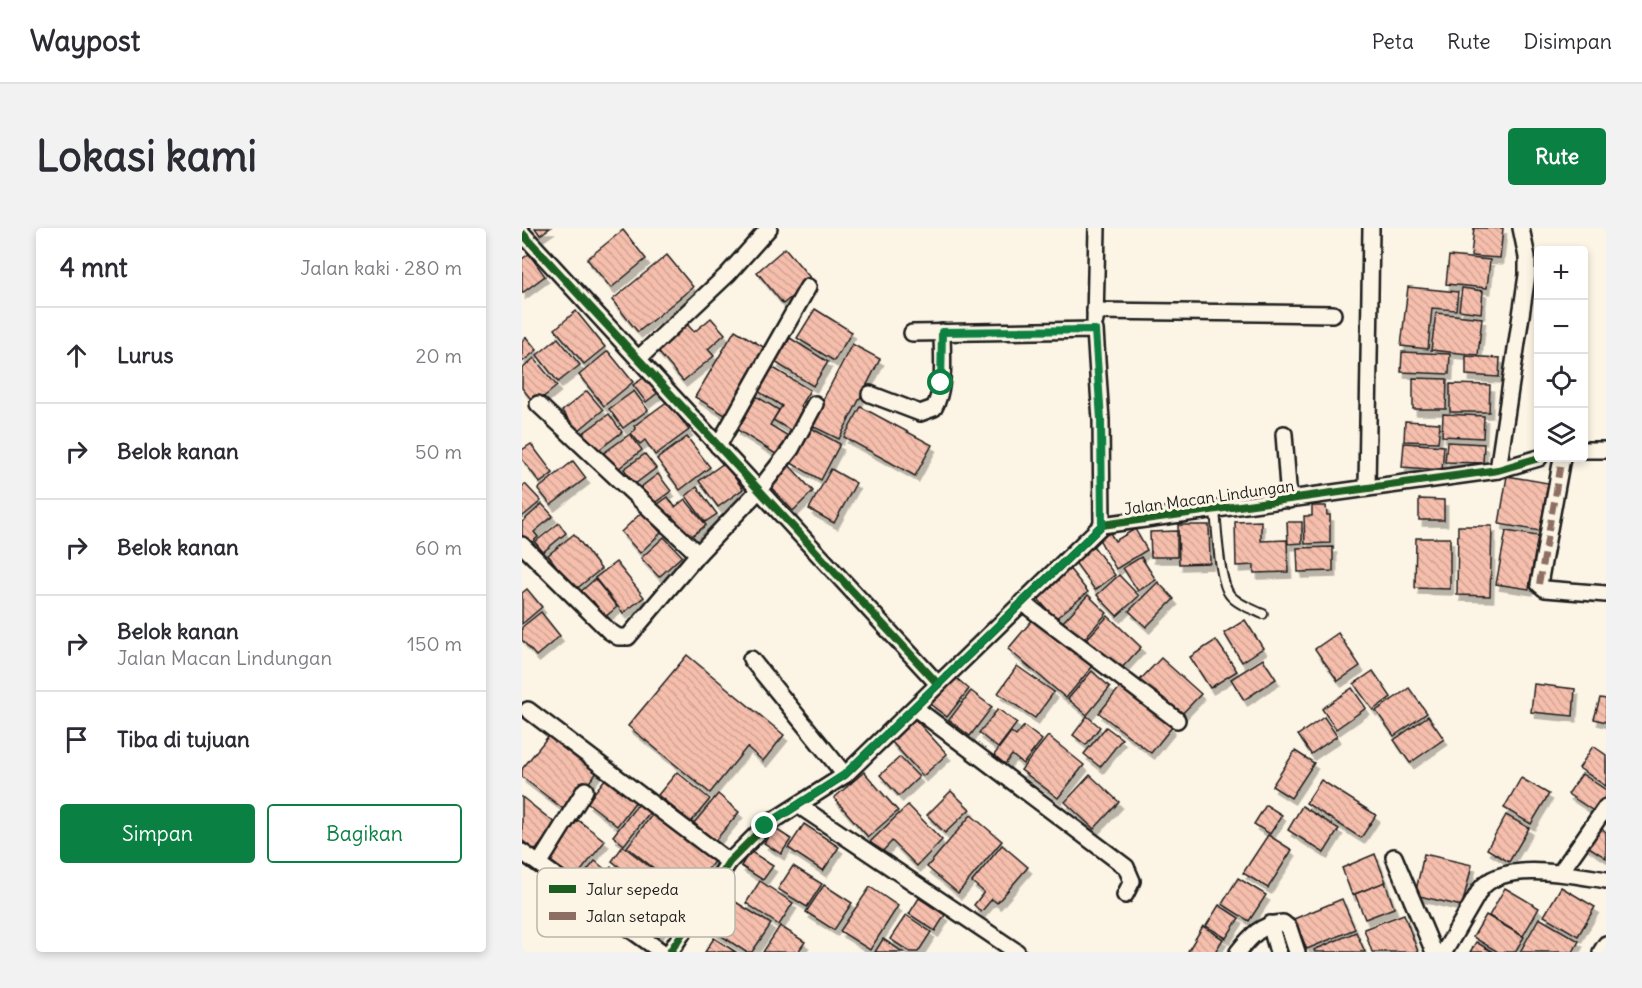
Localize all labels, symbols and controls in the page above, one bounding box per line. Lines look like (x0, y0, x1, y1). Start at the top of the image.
text: Waypost (30, 23, 140, 59)
text: Peta (1372, 28, 1414, 55)
text: Rute (1447, 28, 1491, 55)
text: Disimpan (1524, 28, 1612, 55)
button: Rute (1508, 128, 1606, 185)
text: Lokasi kami (36, 130, 257, 182)
map controls (1534, 246, 1588, 462)
button: + (1534, 246, 1588, 300)
text: 4 mnt (60, 251, 128, 284)
text: Jalan kaki · 280 m (300, 255, 462, 280)
button: − (1534, 300, 1588, 354)
icon: ahead (60, 339, 93, 372)
text: Lurus (117, 341, 173, 369)
text: 20 m (416, 343, 462, 368)
button: locate (1534, 354, 1588, 408)
route start (927, 369, 953, 395)
button: layers (1534, 408, 1588, 462)
icon: right (60, 435, 93, 468)
text: Belok kanan (117, 437, 239, 465)
text: 50 m (415, 439, 462, 464)
street label: Jalan Macan Lindungan (1122, 475, 1296, 519)
icon: right (60, 531, 93, 564)
text: Belok kanan (117, 533, 239, 561)
text: 60 m (415, 535, 462, 560)
text: Belok kanan (117, 617, 239, 645)
icon: right (60, 627, 93, 660)
text: 150 m (407, 631, 462, 656)
text: Jalan Macan Lindungan (117, 645, 332, 670)
icon: arrive (60, 723, 93, 756)
text: Tiba di tujuan (117, 725, 250, 753)
button: Simpan (60, 804, 255, 863)
button: Bagikan (267, 804, 462, 863)
route end (751, 812, 777, 838)
legend (537, 868, 735, 937)
text: Jalur sepeda (586, 879, 679, 899)
text: Jalan setapak (586, 906, 686, 926)

